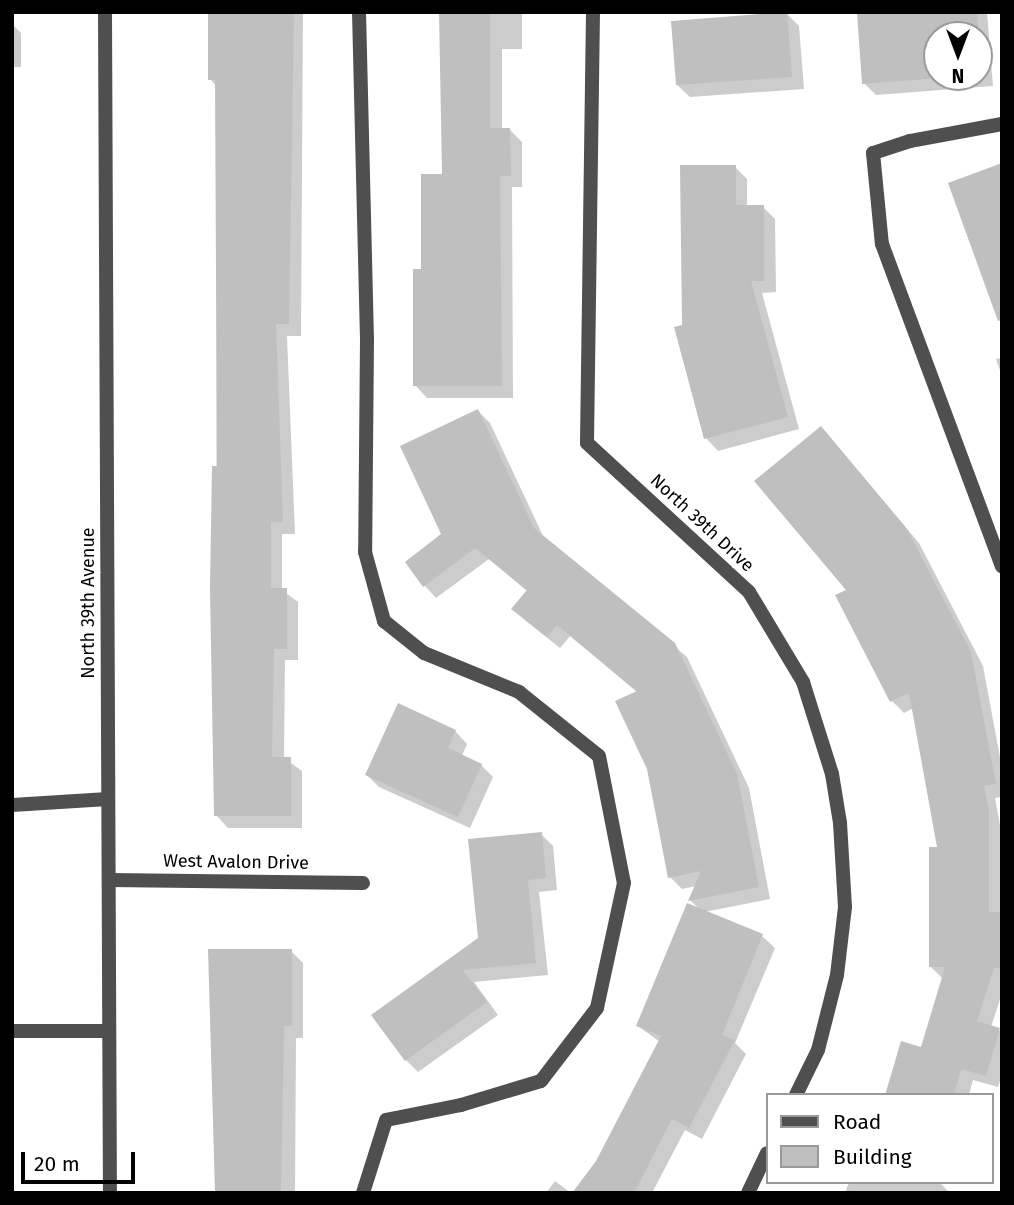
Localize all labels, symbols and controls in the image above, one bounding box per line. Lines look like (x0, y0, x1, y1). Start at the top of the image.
north arrow (923, 21, 993, 91)
text: N (952, 64, 964, 87)
street label: North 39th Drive (646, 469, 758, 577)
street label: North 39th Avenue (77, 527, 99, 679)
street label: West Avalon Drive (163, 850, 309, 874)
legend (766, 1093, 993, 1184)
text: Road (833, 1109, 881, 1135)
scale bar (24, 1138, 138, 1182)
text: Building (833, 1144, 912, 1170)
text: 20 m (34, 1151, 80, 1177)

